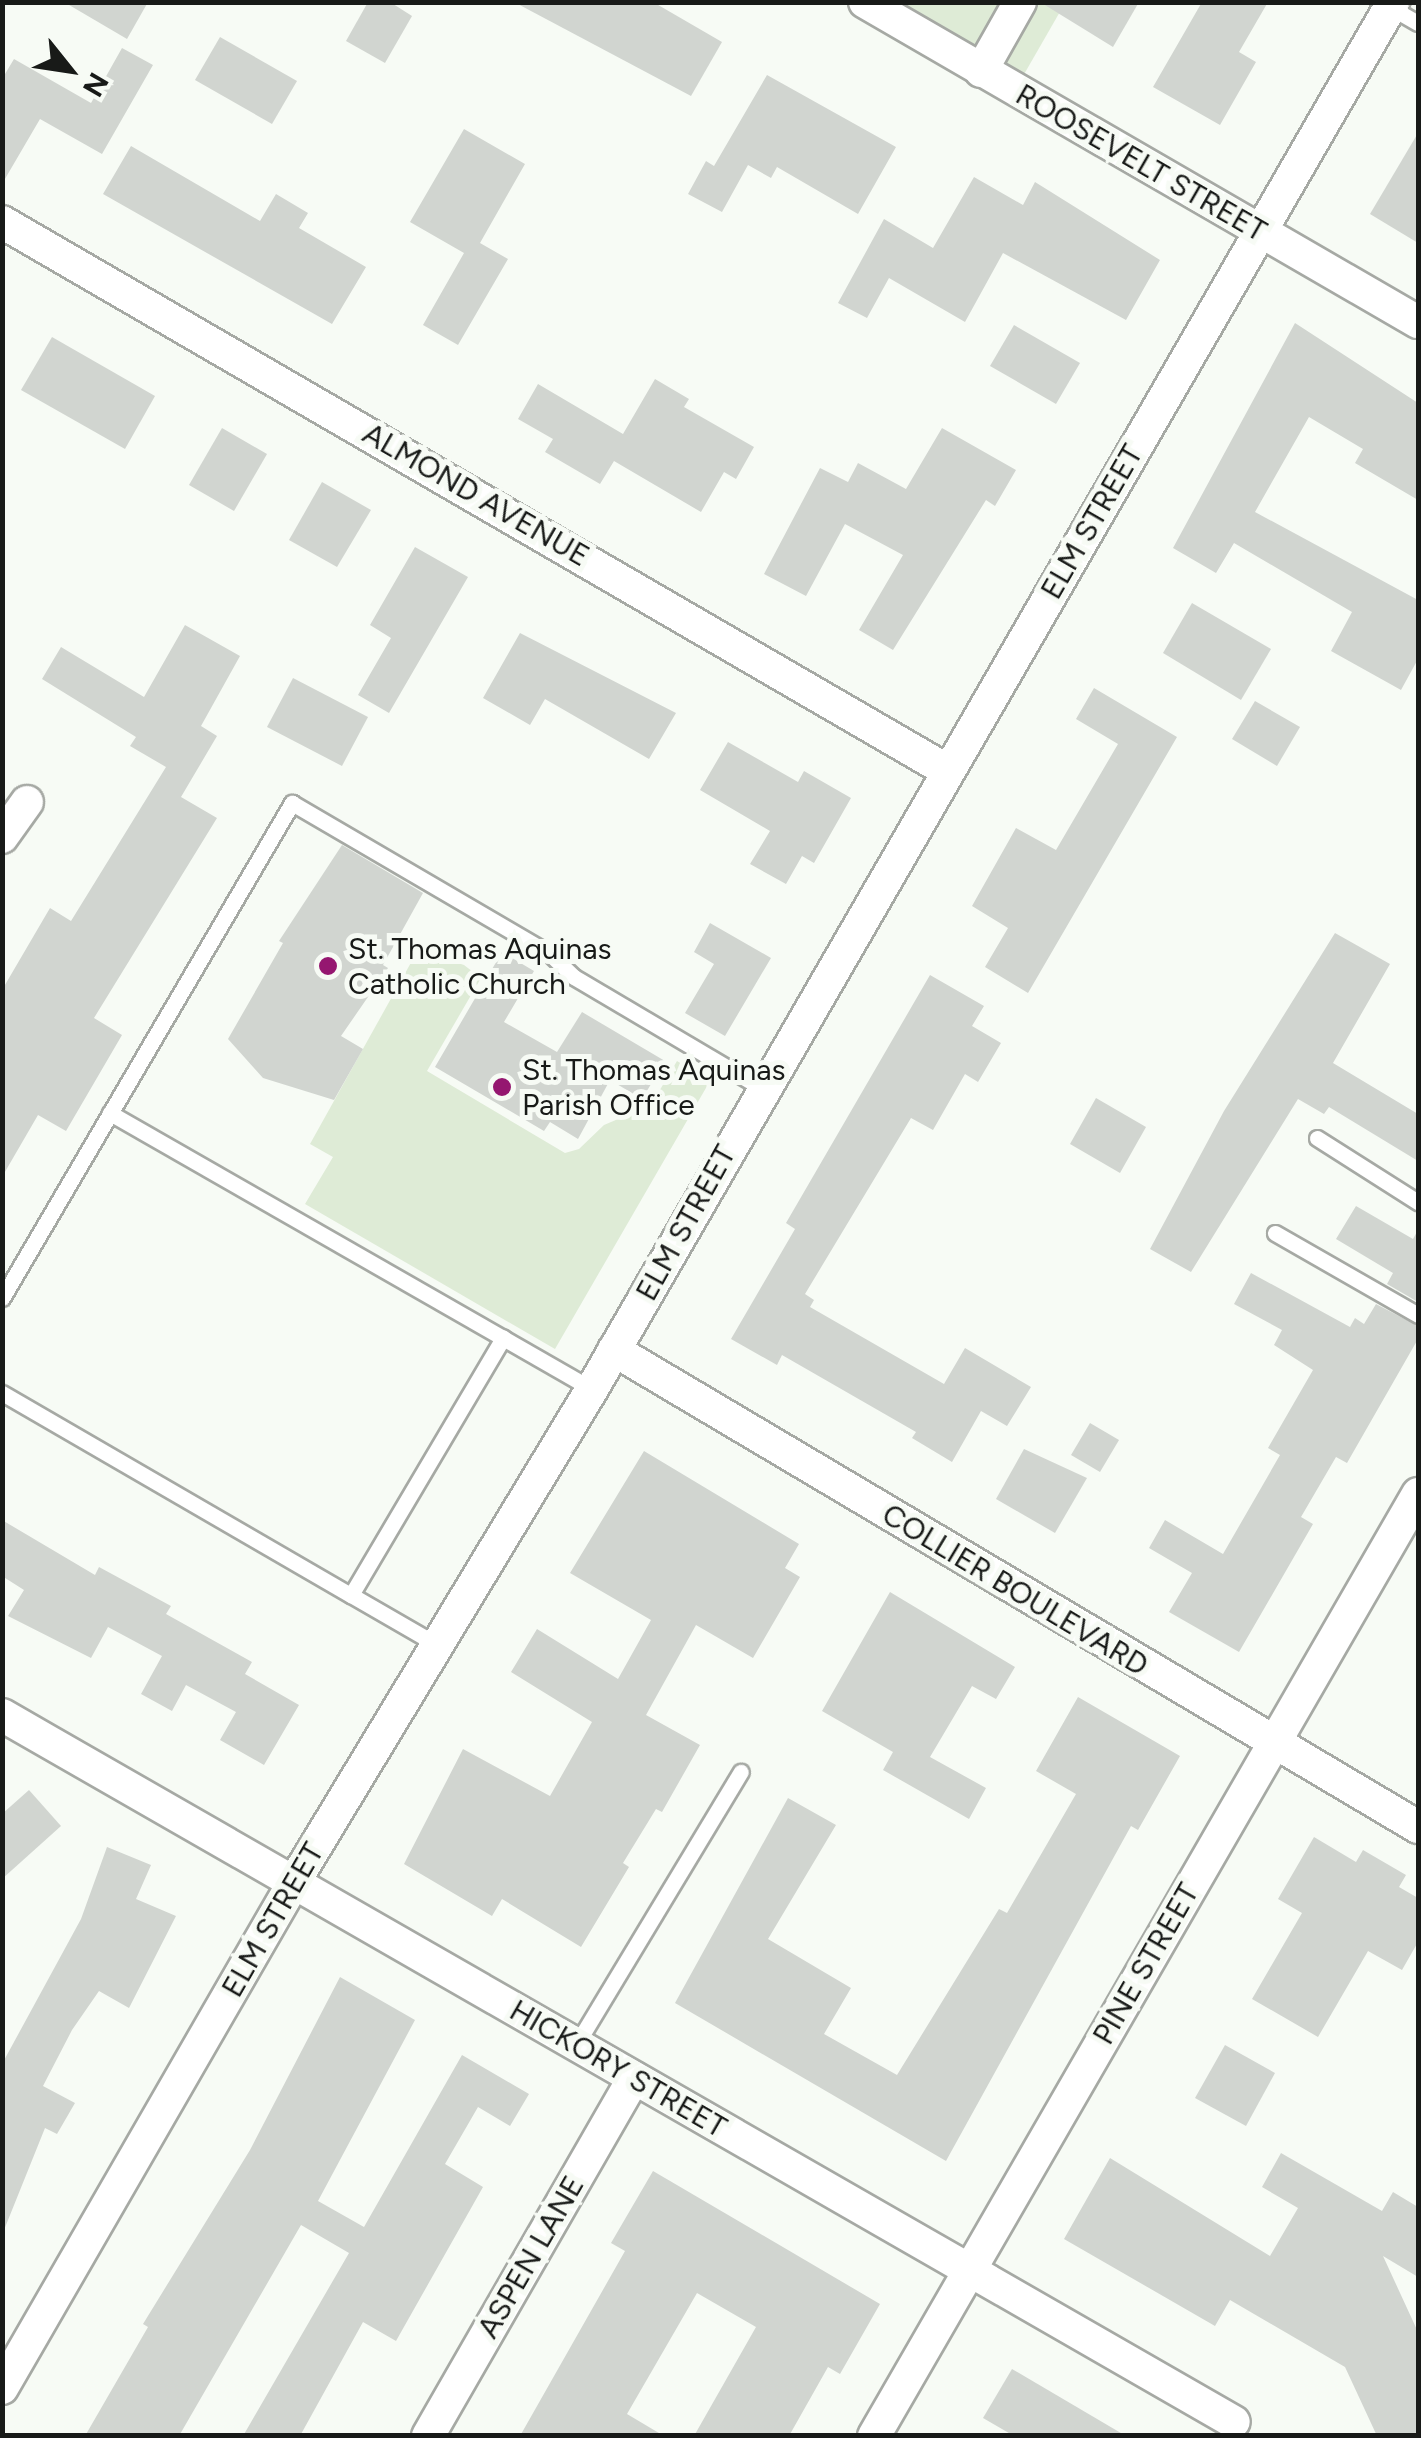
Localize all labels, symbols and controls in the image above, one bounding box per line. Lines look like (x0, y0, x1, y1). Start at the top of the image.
north arrow (20, 20, 120, 120)
text: N (76, 67, 116, 103)
street label: ROOSEVELT STREET (1009, 77, 1273, 249)
street label: ALMOND AVENUE (356, 416, 596, 574)
street label: ELM STREET (1033, 439, 1151, 605)
place label: St. Thomas Aquinas Catholic Church (348, 931, 611, 1002)
marker: St. Thomas Aquinas Catholic Church (317, 955, 339, 977)
place label: St. Thomas Aquinas Parish Office (522, 1052, 785, 1122)
marker: St. Thomas Aquinas Parish Office (491, 1076, 513, 1098)
street label: ELM STREET (629, 1139, 743, 1307)
street label: COLLIER BOULEVARD (876, 1496, 1154, 1684)
street label: ELM STREET (214, 1837, 332, 2003)
street label: PINE STREET (1085, 1877, 1207, 2051)
street label: HICKORY STREET (503, 1992, 733, 2146)
street label: ASPEN LANE (470, 2169, 592, 2345)

